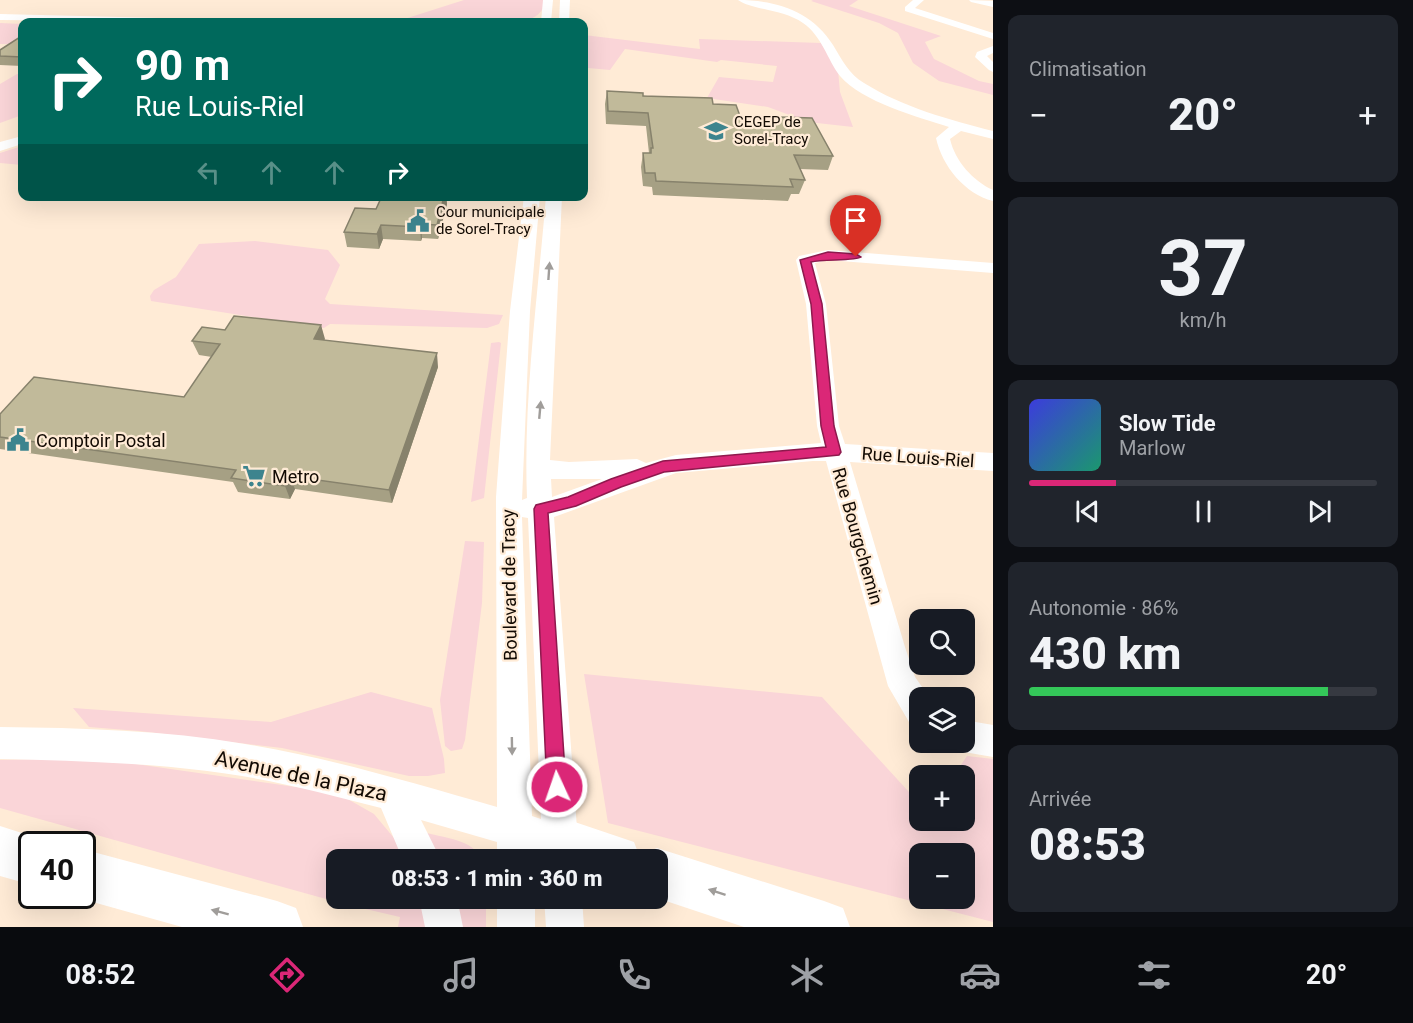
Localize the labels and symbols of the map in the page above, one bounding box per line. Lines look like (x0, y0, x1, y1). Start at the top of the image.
place label: CEGEP de Sorel-Tracy (734, 113, 808, 148)
school or university icon: CEGEP de Sorel-Tracy (703, 118, 729, 144)
pin (830, 195, 881, 257)
place label: Cour municipale de Sorel-Tracy (436, 203, 544, 238)
public building icon: Cour municipale de Sorel-Tracy (405, 208, 431, 234)
one-way arrow (544, 262, 554, 281)
one-way arrow (535, 401, 545, 420)
public building icon: Comptoir Postal (5, 427, 31, 453)
place label: Comptoir Postal (36, 430, 166, 451)
street label: Rue Louis-Riel (861, 443, 975, 471)
supermarket icon: Metro (241, 463, 267, 489)
street label: Rue Bourgchemin (828, 465, 888, 607)
place label: Metro (272, 466, 319, 487)
street label: Boulevard de Tracy (497, 509, 521, 661)
one-way arrow (507, 737, 517, 756)
street label: Avenue de la Plaza (213, 746, 389, 806)
position arrow (525, 755, 589, 819)
speed limit sign: 40 (18, 831, 96, 909)
one-way arrow (708, 887, 726, 896)
one-way arrow (211, 906, 230, 916)

